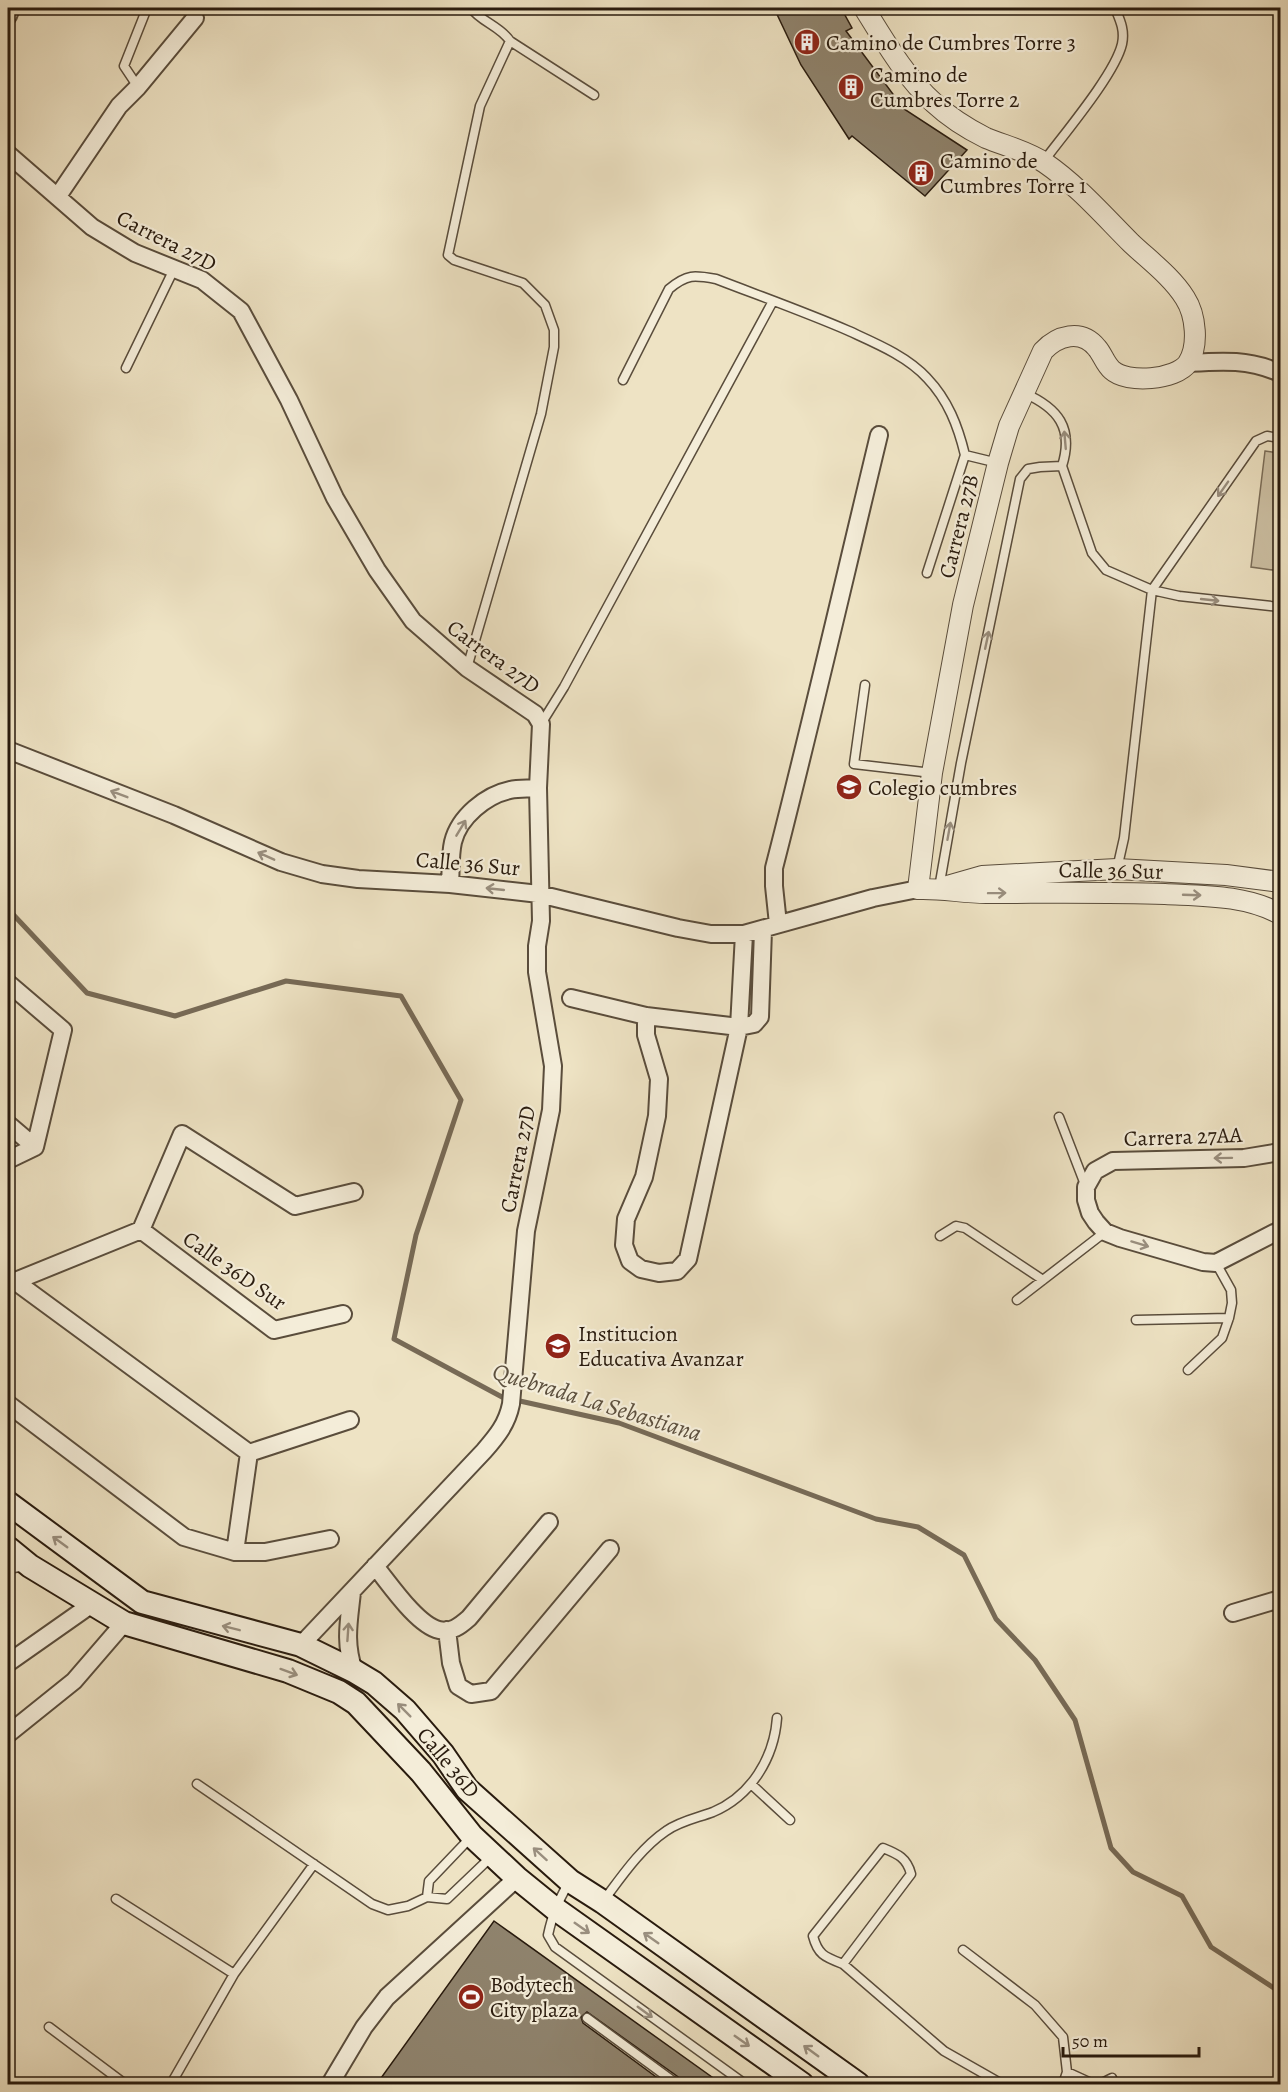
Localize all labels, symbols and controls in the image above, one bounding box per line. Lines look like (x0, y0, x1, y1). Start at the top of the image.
building icon: Camino de Cumbres Torre 3 (792, 27, 822, 57)
place label: Camino de Cumbres Torre 3 (826, 28, 1076, 58)
place label: Camino de Cumbres Torre 2 (870, 60, 1019, 115)
building icon: Camino de Cumbres Torre 2 (836, 72, 866, 102)
place label: Camino de Cumbres Torre 1 (940, 146, 1086, 201)
building icon: Camino de Cumbres Torre 1 (906, 158, 936, 188)
street label: Carrera 27D (111, 203, 222, 279)
one-way arrow (1059, 431, 1070, 450)
street label: Carrera 27B (932, 471, 986, 581)
one-way arrow (1217, 480, 1229, 497)
one-way arrow (1199, 595, 1219, 606)
street label: Carrera 27D (441, 613, 546, 701)
one-way arrow (982, 630, 993, 650)
school or university icon: Colegio cumbres (834, 772, 864, 802)
place label: Colegio cumbres (868, 773, 1017, 803)
one-way arrow (110, 787, 129, 798)
one-way arrow (455, 820, 467, 837)
one-way arrow (944, 821, 955, 841)
street label: Calle 36 Sur (414, 844, 521, 883)
one-way arrow (258, 849, 276, 861)
street label: Calle 36 Sur (1058, 855, 1164, 887)
one-way arrow (485, 883, 505, 894)
one-way arrow (986, 887, 1006, 899)
one-way arrow (1181, 890, 1201, 901)
street label: Carrera 27D (493, 1103, 543, 1215)
street label: Carrera 27AA (1123, 1120, 1244, 1154)
one-way arrow (1213, 1152, 1233, 1164)
street label: Calle 36D Sur (177, 1224, 292, 1318)
one-way arrow (1130, 1239, 1149, 1250)
place label: Institucion Educativa Avanzar (578, 1319, 744, 1374)
school or university icon: Institucion Educativa Avanzar (543, 1331, 573, 1361)
water label: Quebrada La Sebastiana (489, 1355, 705, 1449)
one-way arrow (52, 1536, 68, 1548)
one-way arrow (222, 1621, 241, 1633)
one-way arrow (343, 1623, 354, 1642)
one-way arrow (279, 1667, 298, 1678)
one-way arrow (397, 1703, 412, 1717)
street label: Calle 36D (410, 1721, 487, 1804)
one-way arrow (532, 1847, 547, 1861)
one-way arrow (574, 1922, 590, 1934)
one-way arrow (644, 1932, 660, 1944)
place label: Bodytech City plaza (490, 1970, 579, 2025)
sports icon: Bodytech City plaza (456, 1982, 486, 2012)
one-way arrow (637, 2006, 653, 2019)
scale bar (1063, 2020, 1200, 2058)
text: 50 m (1072, 2029, 1108, 2053)
one-way arrow (733, 2035, 749, 2047)
one-way arrow (803, 2044, 819, 2057)

